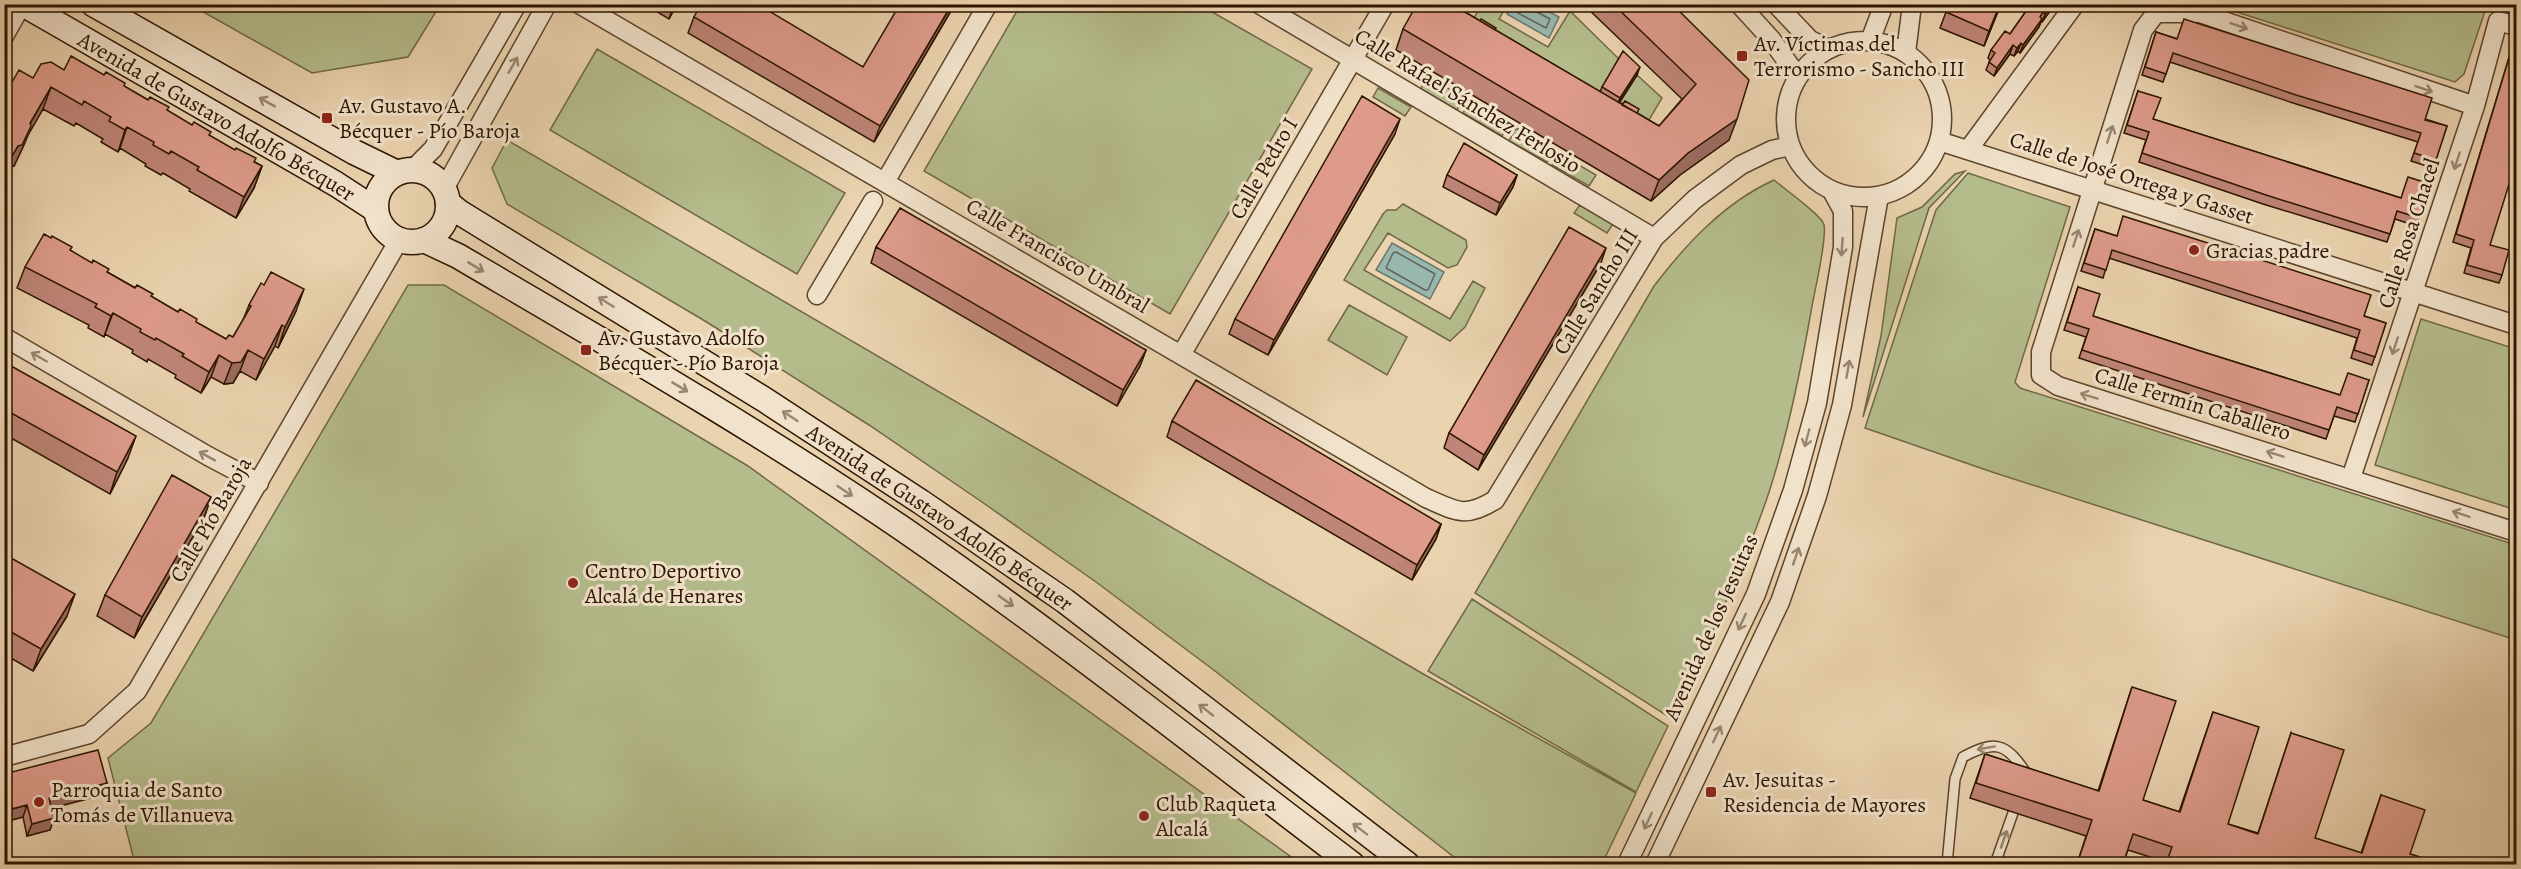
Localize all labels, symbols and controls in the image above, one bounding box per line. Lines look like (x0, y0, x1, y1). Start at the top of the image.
street label: Calle Rafael Sánchez Ferlosio (1349, 21, 1586, 180)
one-way arrow (2229, 22, 2248, 33)
street label: Avenida de Gustavo Adolfo Bécquer (72, 24, 361, 209)
place label: Av. Víctimas del Terrorismo - Sancho III (1753, 29, 1965, 84)
marker: Av. Víctimas del Terrorismo - Sancho III (1735, 49, 1749, 63)
one-way arrow (508, 56, 519, 74)
one-way arrow (2414, 84, 2433, 95)
place label: Av. Gustavo A. Bécquer - Pío Baroja (338, 91, 521, 146)
one-way arrow (259, 96, 277, 107)
marker: Av. Gustavo A. Bécquer - Pío Baroja (320, 111, 334, 125)
street label: Calle Pedro I (1223, 112, 1305, 225)
street label: Calle de José Ortega y Gasset (2006, 124, 2258, 232)
one-way arrow (2105, 125, 2116, 144)
one-way arrow (2451, 151, 2462, 170)
street label: Calle Rosa Chacel (2371, 154, 2447, 312)
street label: Calle Francisco Umbral (960, 191, 1155, 321)
street label: Calle Sancho III (1546, 223, 1645, 360)
one-way arrow (2072, 229, 2083, 248)
one-way arrow (1837, 236, 1848, 256)
place label: Gracias padre (2206, 236, 2329, 266)
marker: Gracias padre (2187, 243, 2201, 257)
one-way arrow (467, 261, 484, 273)
one-way arrow (598, 296, 615, 308)
place label: Av. Gustavo Adolfo Bécquer - Pío Baroja (597, 323, 780, 378)
one-way arrow (2389, 336, 2400, 355)
marker: Av. Gustavo Adolfo Bécquer - Pío Baroja (579, 343, 593, 357)
one-way arrow (31, 351, 48, 363)
one-way arrow (1843, 359, 1854, 379)
street label: Calle Fermín Caballero (2091, 360, 2295, 448)
one-way arrow (671, 382, 688, 394)
one-way arrow (2080, 390, 2099, 401)
one-way arrow (782, 410, 798, 422)
street label: Avenida de Gustavo Adolfo Bécquer (800, 417, 1079, 618)
one-way arrow (1801, 428, 1812, 447)
one-way arrow (2266, 448, 2285, 459)
one-way arrow (199, 449, 216, 461)
street label: Calle Pío Baroja (163, 450, 259, 588)
one-way arrow (837, 485, 853, 497)
one-way arrow (2452, 507, 2471, 518)
street label: Avenida de los Jesuitas (1656, 529, 1766, 726)
one-way arrow (1791, 547, 1802, 566)
place label: Centro Deportivo Alcalá de Henares (584, 556, 743, 611)
marker: Centro Deportivo Alcalá de Henares (566, 576, 580, 590)
one-way arrow (998, 595, 1014, 607)
one-way arrow (1736, 613, 1748, 631)
one-way arrow (1198, 704, 1214, 717)
one-way arrow (1711, 726, 1723, 744)
one-way arrow (1977, 743, 1996, 754)
place label: Av. Jesuitas - Residencia de Mayores (1722, 765, 1926, 820)
place label: Parroquia de Santo Tomás de Villanueva (51, 775, 234, 830)
marker: Av. Jesuitas - Residencia de Mayores (1704, 785, 1718, 799)
place label: Club Raqueta Alcalá (1155, 789, 1277, 844)
marker: Parroquia de Santo Tomás de Villanueva (32, 795, 46, 809)
marker: Club Raqueta Alcalá (1137, 809, 1151, 823)
one-way arrow (1641, 811, 1653, 829)
one-way arrow (1353, 823, 1369, 836)
one-way arrow (1999, 830, 2010, 848)

